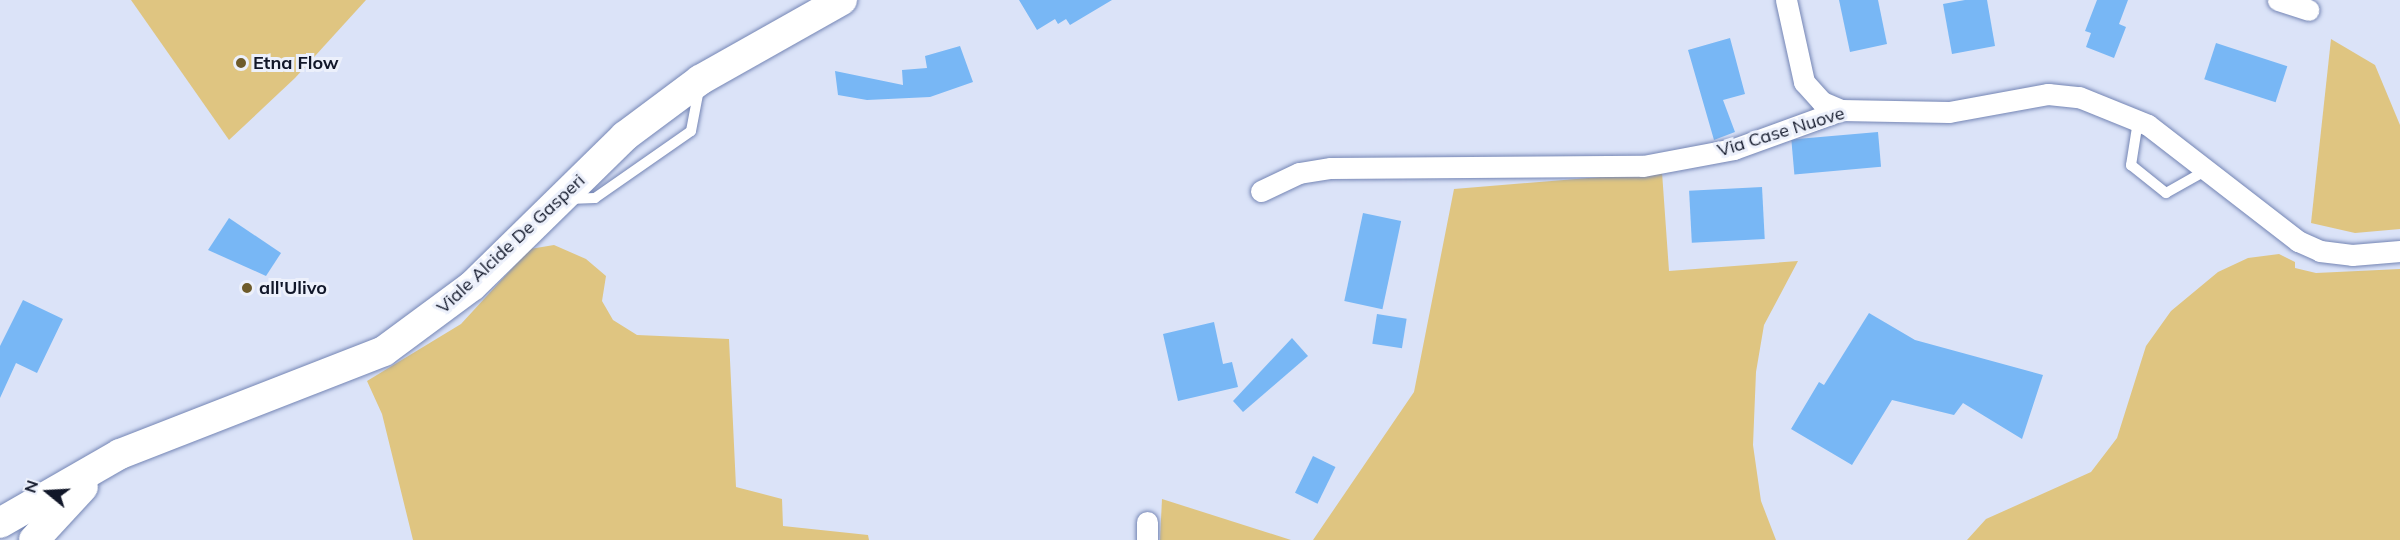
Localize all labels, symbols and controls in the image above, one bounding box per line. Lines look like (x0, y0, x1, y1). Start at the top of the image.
place label: Etna Flow (253, 52, 339, 74)
marker: Etna Flow (234, 56, 248, 70)
street label: Via Case Nuove (1715, 102, 1847, 162)
street label: Viale Alcide De Gasperi (432, 170, 590, 318)
place label: all'Ulivo (259, 277, 327, 299)
marker: all'Ulivo (240, 281, 254, 295)
north arrow (18, 462, 78, 522)
text: N (20, 478, 42, 495)

